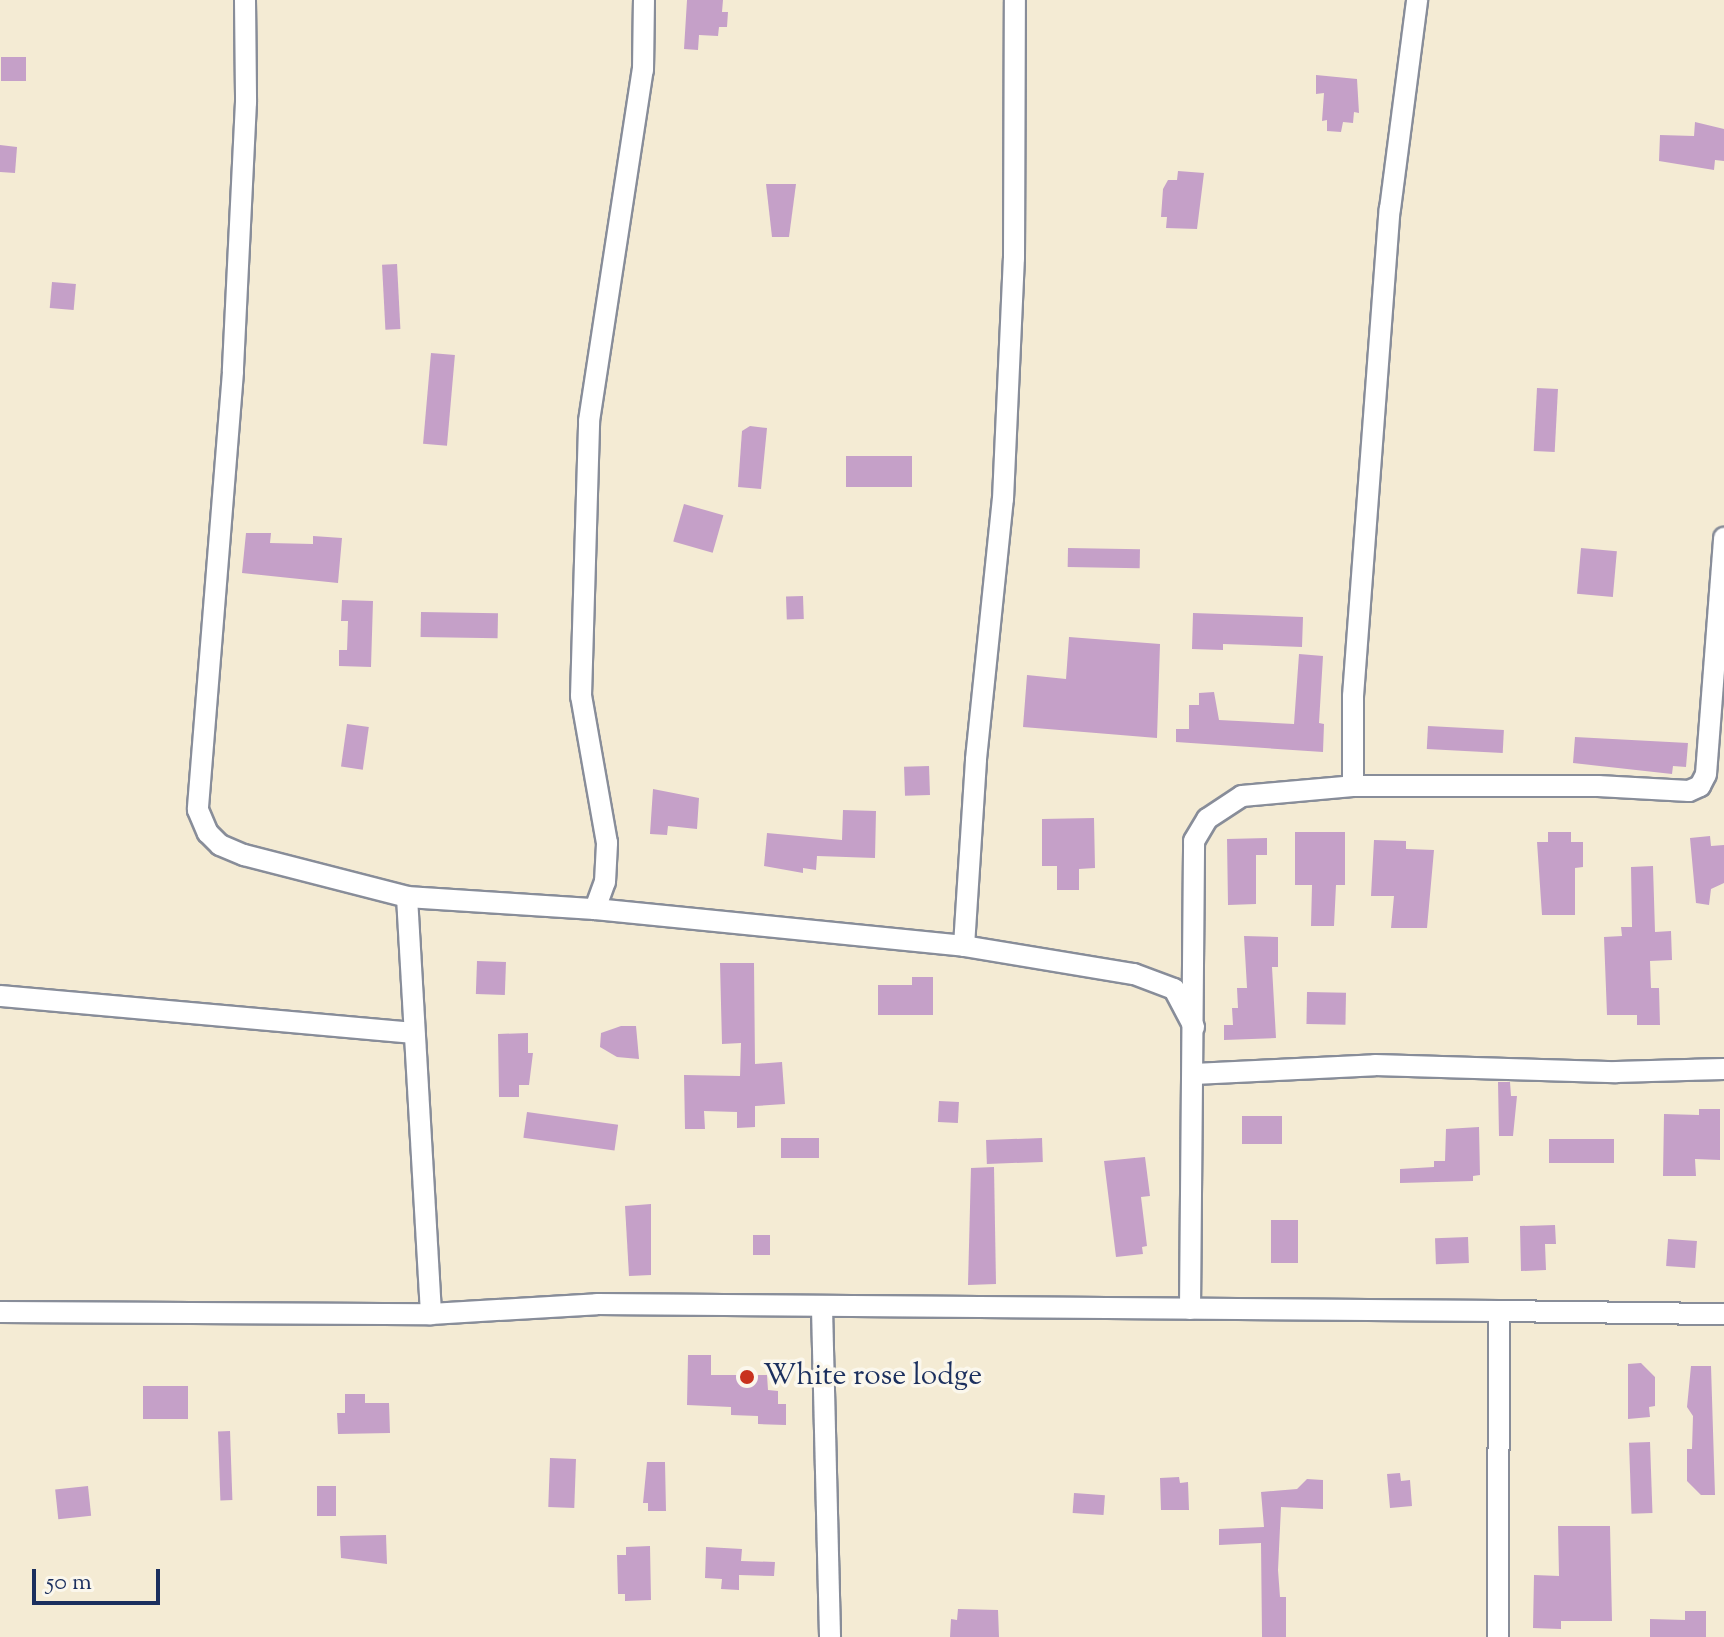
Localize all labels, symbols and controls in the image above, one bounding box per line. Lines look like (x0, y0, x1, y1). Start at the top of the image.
place label: White rose lodge (763, 1359, 982, 1395)
marker: White rose lodge (738, 1368, 756, 1386)
scale bar (36, 1553, 164, 1603)
text: 50 m (46, 1566, 92, 1600)

